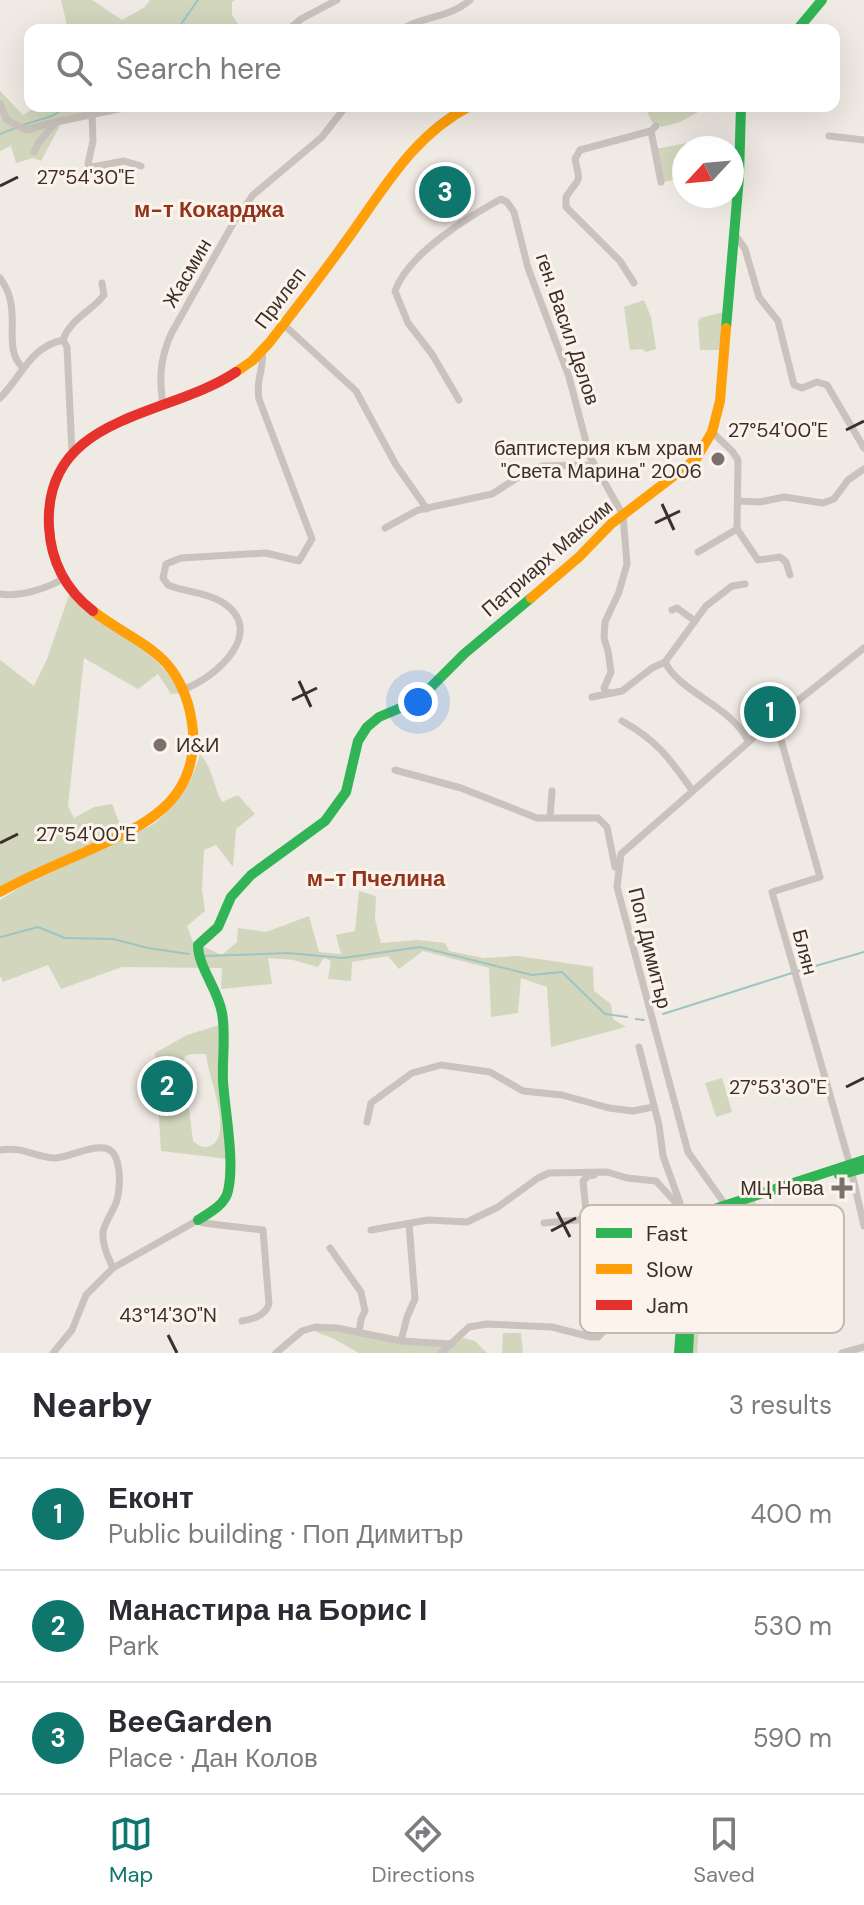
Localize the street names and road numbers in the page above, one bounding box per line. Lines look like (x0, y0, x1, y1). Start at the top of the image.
street label: Жасмин (157, 234, 217, 312)
street label: ген. Васил Делов (530, 250, 606, 408)
street label: Прилеп (248, 262, 312, 334)
street label: Патриарх Максим (476, 494, 618, 622)
street label: Поп Димитър (622, 885, 678, 1011)
street label: Блян (786, 926, 824, 978)

